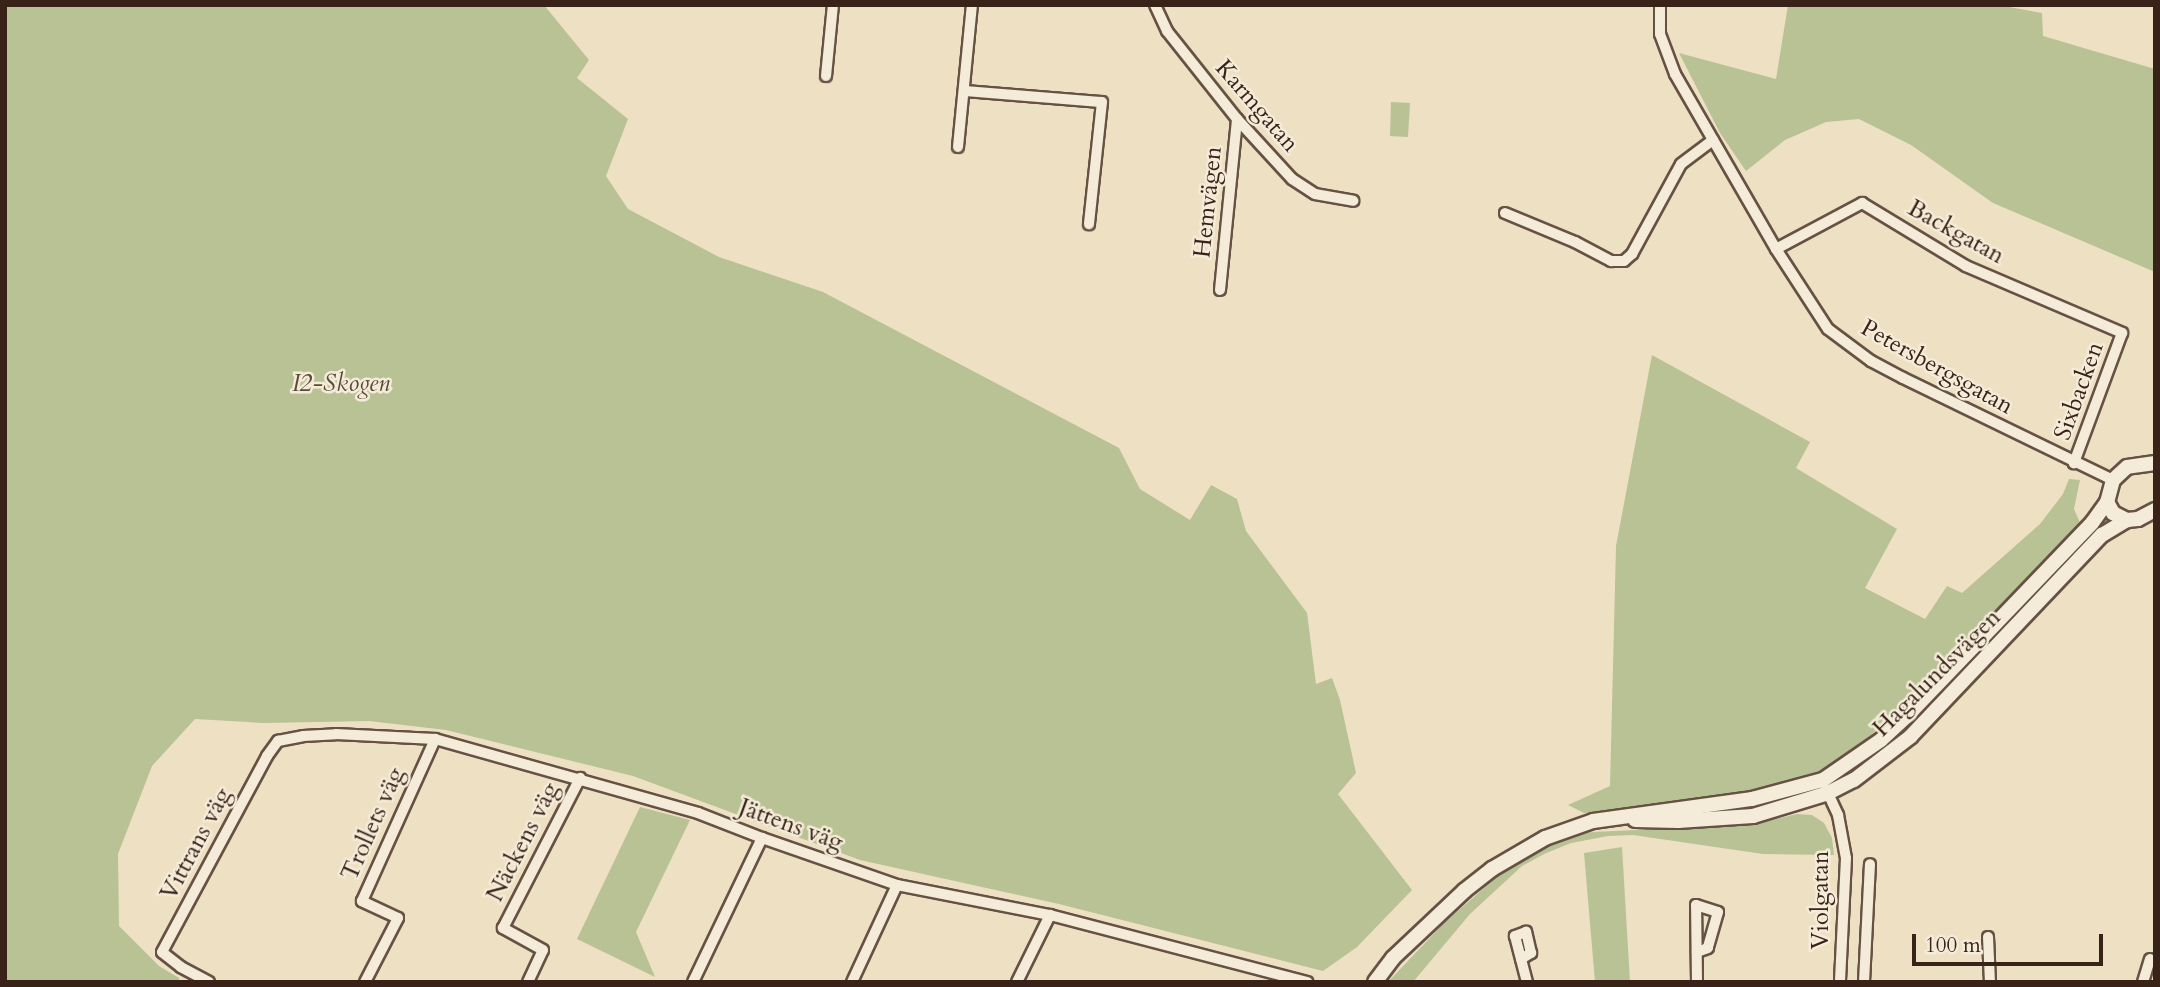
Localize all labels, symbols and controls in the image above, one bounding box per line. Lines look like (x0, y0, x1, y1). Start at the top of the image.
street label: Karmgatan (1209, 54, 1305, 158)
street label: Hemvägen (1188, 145, 1228, 259)
street label: Backgatan (1903, 194, 2009, 270)
street label: Petersbergsgatan (1856, 313, 2018, 421)
street label: Sixbacken (2048, 338, 2110, 444)
park label: I2-Skogen (292, 370, 390, 398)
street label: Hagalundsvägen (1867, 603, 2007, 743)
street label: Trollets väg (335, 763, 411, 885)
street label: Näckens väg (481, 778, 565, 906)
street label: Vittrans väg (154, 783, 238, 905)
street label: Jättens väg (735, 793, 847, 857)
street label: Violgatan (1807, 851, 1835, 949)
scale bar (1915, 920, 2106, 964)
text: 100 m (1925, 931, 1981, 960)

